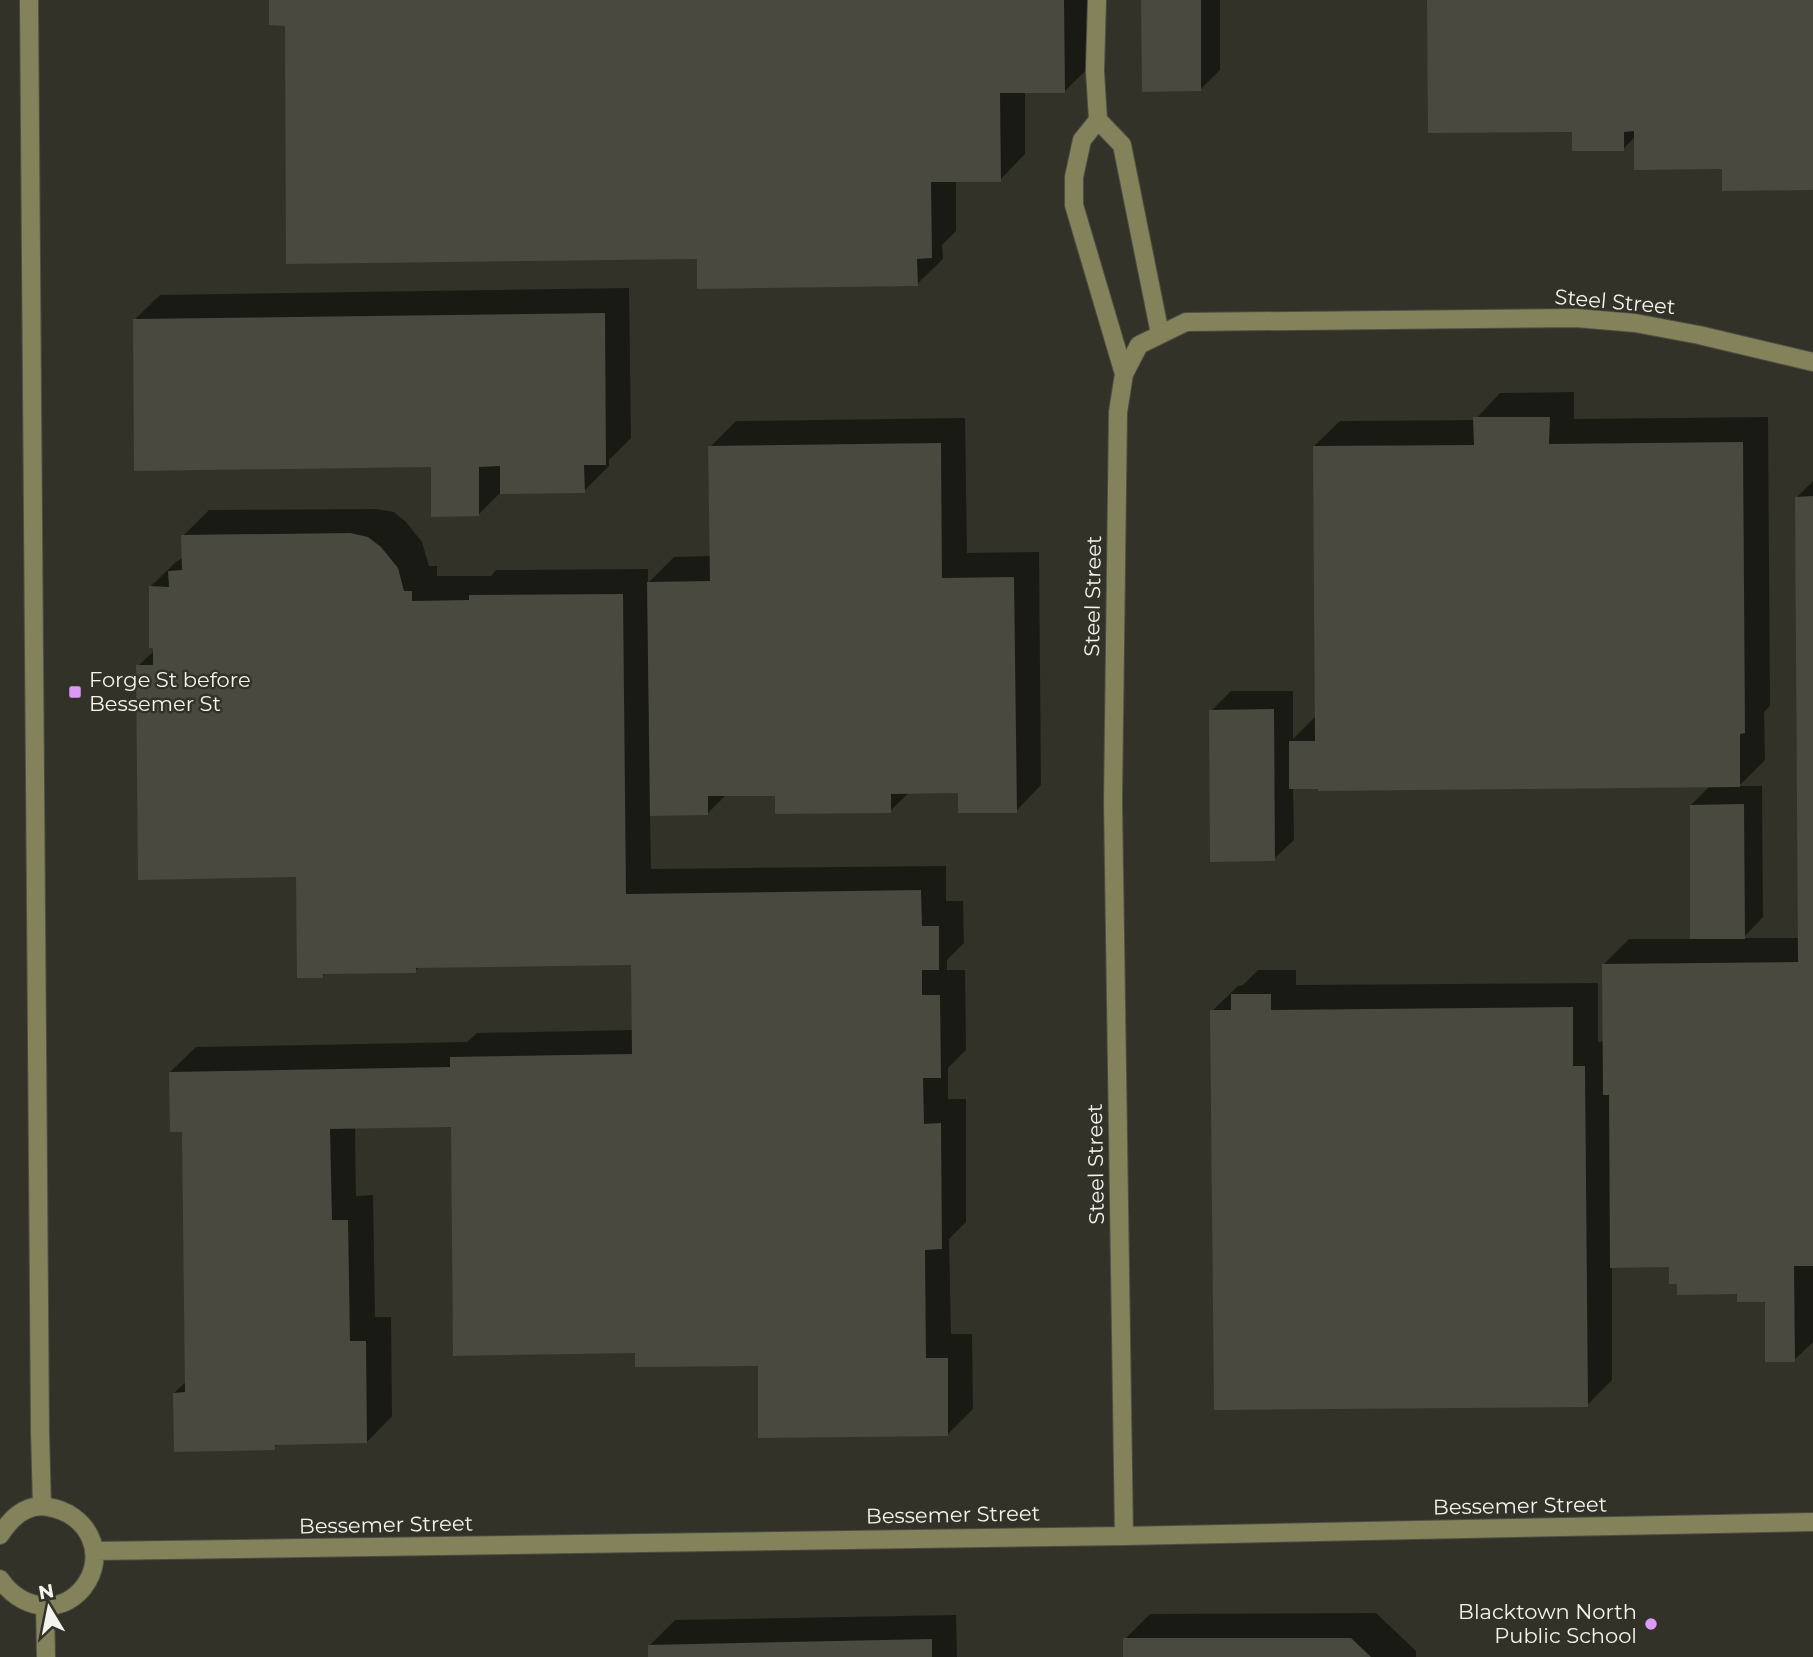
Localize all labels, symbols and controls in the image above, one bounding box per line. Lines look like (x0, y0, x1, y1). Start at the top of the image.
street label: Steel Street (1554, 284, 1676, 319)
street label: Steel Street (1079, 535, 1106, 657)
place label: Forge St before Bessemer St (89, 667, 251, 716)
marker: Forge St before Bessemer St (67, 684, 83, 700)
street label: Steel Street (1082, 1103, 1109, 1225)
street label: Bessemer Street (1433, 1491, 1607, 1520)
street label: Bessemer Street (866, 1500, 1040, 1529)
street label: Bessemer Street (299, 1510, 473, 1539)
north arrow (14, 1573, 84, 1643)
text: N (37, 1579, 56, 1604)
place label: Blacktown North Public School (1458, 1599, 1637, 1648)
marker: Blacktown North Public School (1643, 1616, 1659, 1632)

